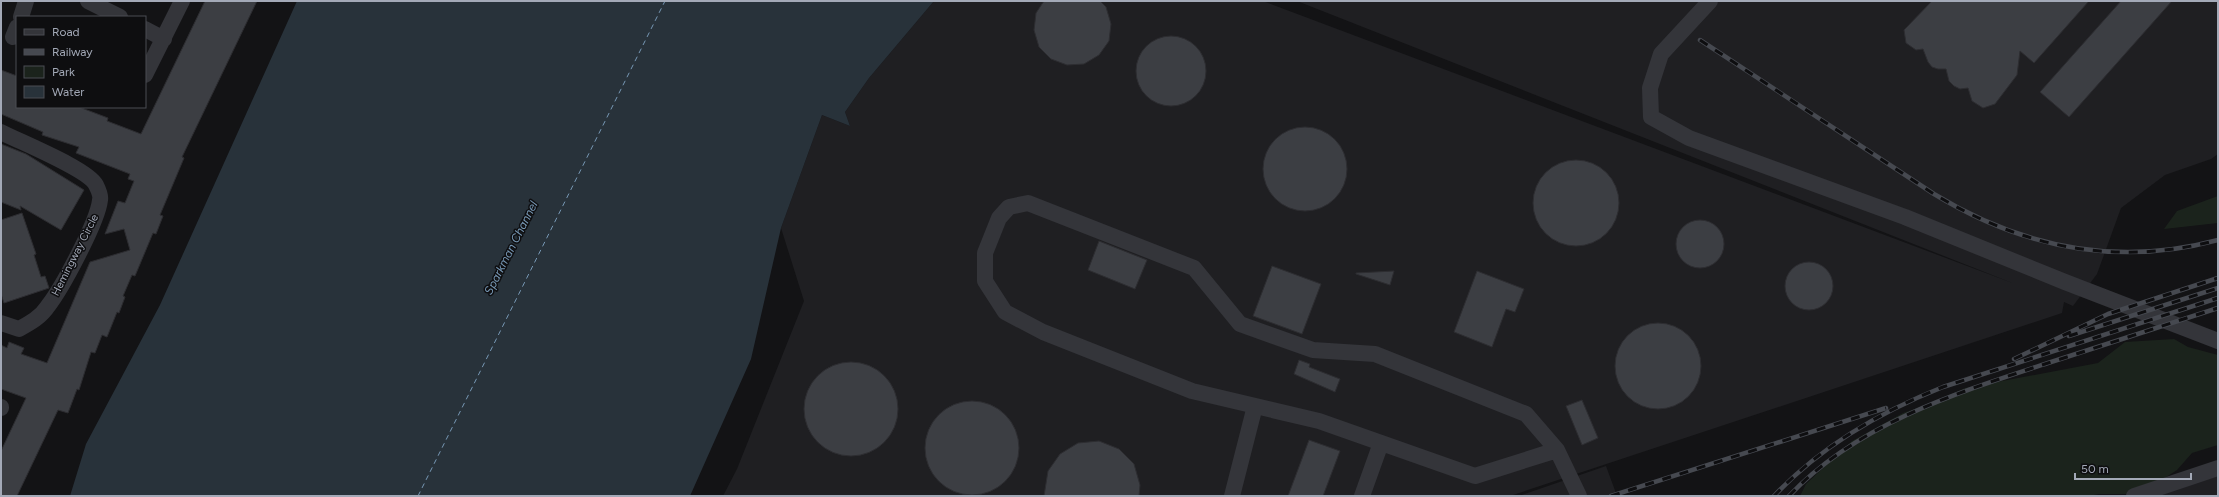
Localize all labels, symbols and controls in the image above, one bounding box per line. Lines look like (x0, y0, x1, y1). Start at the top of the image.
legend (16, 16, 146, 108)
text: Road (52, 25, 80, 39)
text: Railway (52, 45, 93, 59)
text: Park (52, 65, 75, 79)
text: Water (52, 85, 84, 99)
water label: Sparkman Channel (481, 198, 541, 297)
street label: Hemingway Circle (49, 212, 101, 298)
scale bar (2075, 455, 2191, 481)
text: 50 m (2081, 462, 2109, 476)

